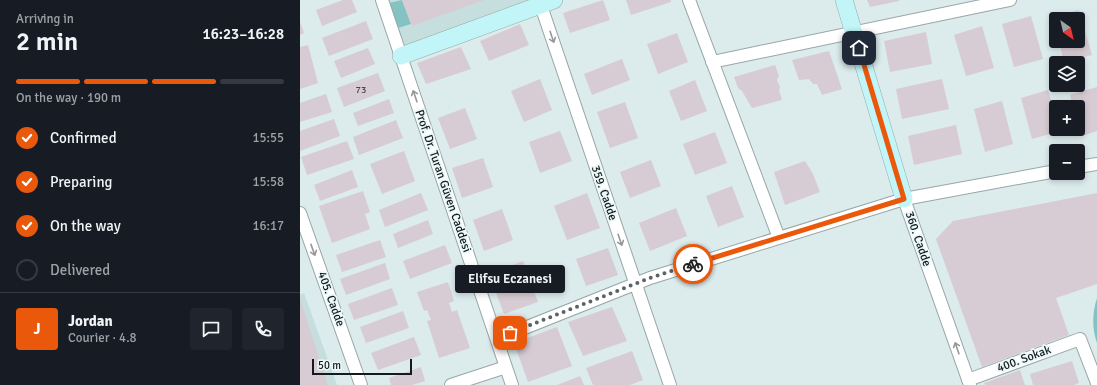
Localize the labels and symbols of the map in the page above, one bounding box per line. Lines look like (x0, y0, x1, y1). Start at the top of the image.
north arrow (1049, 12, 1085, 48)
one-way arrow (548, 31, 556, 43)
pin (842, 31, 876, 65)
house number: 73 (356, 84, 366, 96)
one-way arrow (410, 91, 418, 103)
street label: Prof. Dr. Turan Güven Caddesi (412, 108, 474, 254)
street label: 359. Cadde (588, 164, 620, 222)
street label: 360. Cadde (902, 210, 934, 268)
one-way arrow (617, 233, 624, 246)
one-way arrow (310, 243, 317, 256)
courier (673, 244, 713, 284)
callout: Elifsu Eczanesi (455, 265, 565, 293)
street label: 405. Cadde (314, 270, 348, 328)
pin (493, 316, 527, 350)
street label: 400. Sokak (995, 342, 1053, 376)
one-way arrow (952, 343, 960, 355)
scale bar (312, 357, 412, 376)

